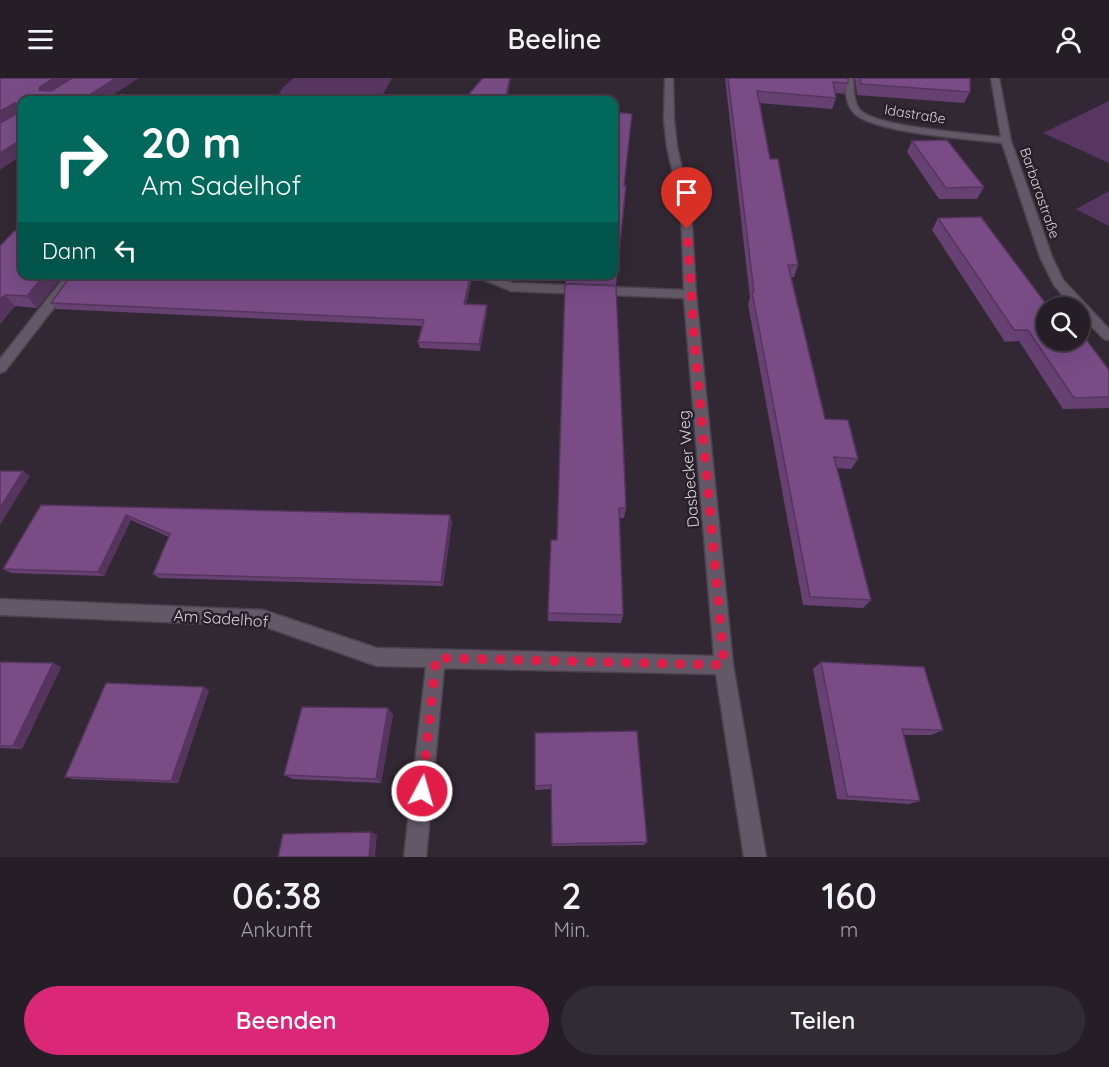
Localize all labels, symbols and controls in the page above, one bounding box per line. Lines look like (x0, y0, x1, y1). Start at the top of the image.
text: Beeline (508, 22, 601, 56)
icon: menu (24, 23, 57, 56)
icon: person (1052, 23, 1085, 56)
street label: Idastraße (883, 100, 947, 128)
text: 20 m (141, 116, 241, 169)
icon: right (42, 120, 120, 198)
street label: Barbarastraße (1016, 145, 1064, 241)
pin (661, 167, 712, 229)
text: Am Sadelhof (141, 168, 301, 202)
icon: arrive (670, 176, 703, 209)
icon: left (109, 234, 142, 267)
text: Dann (42, 237, 97, 265)
map controls (1036, 297, 1090, 351)
button: search (1036, 297, 1090, 351)
street label: Dasbecker Weg (673, 410, 703, 528)
street label: Am Sadelhof (173, 605, 269, 631)
position arrow (390, 759, 454, 823)
text: 06:38 (232, 873, 321, 918)
text: 2 (561, 873, 582, 918)
text: 160 (822, 873, 877, 918)
text: Ankunft (241, 917, 313, 942)
text: Min. (553, 917, 589, 942)
text: m (840, 917, 858, 942)
button: Beenden (24, 986, 549, 1055)
button: Teilen (561, 986, 1085, 1055)

